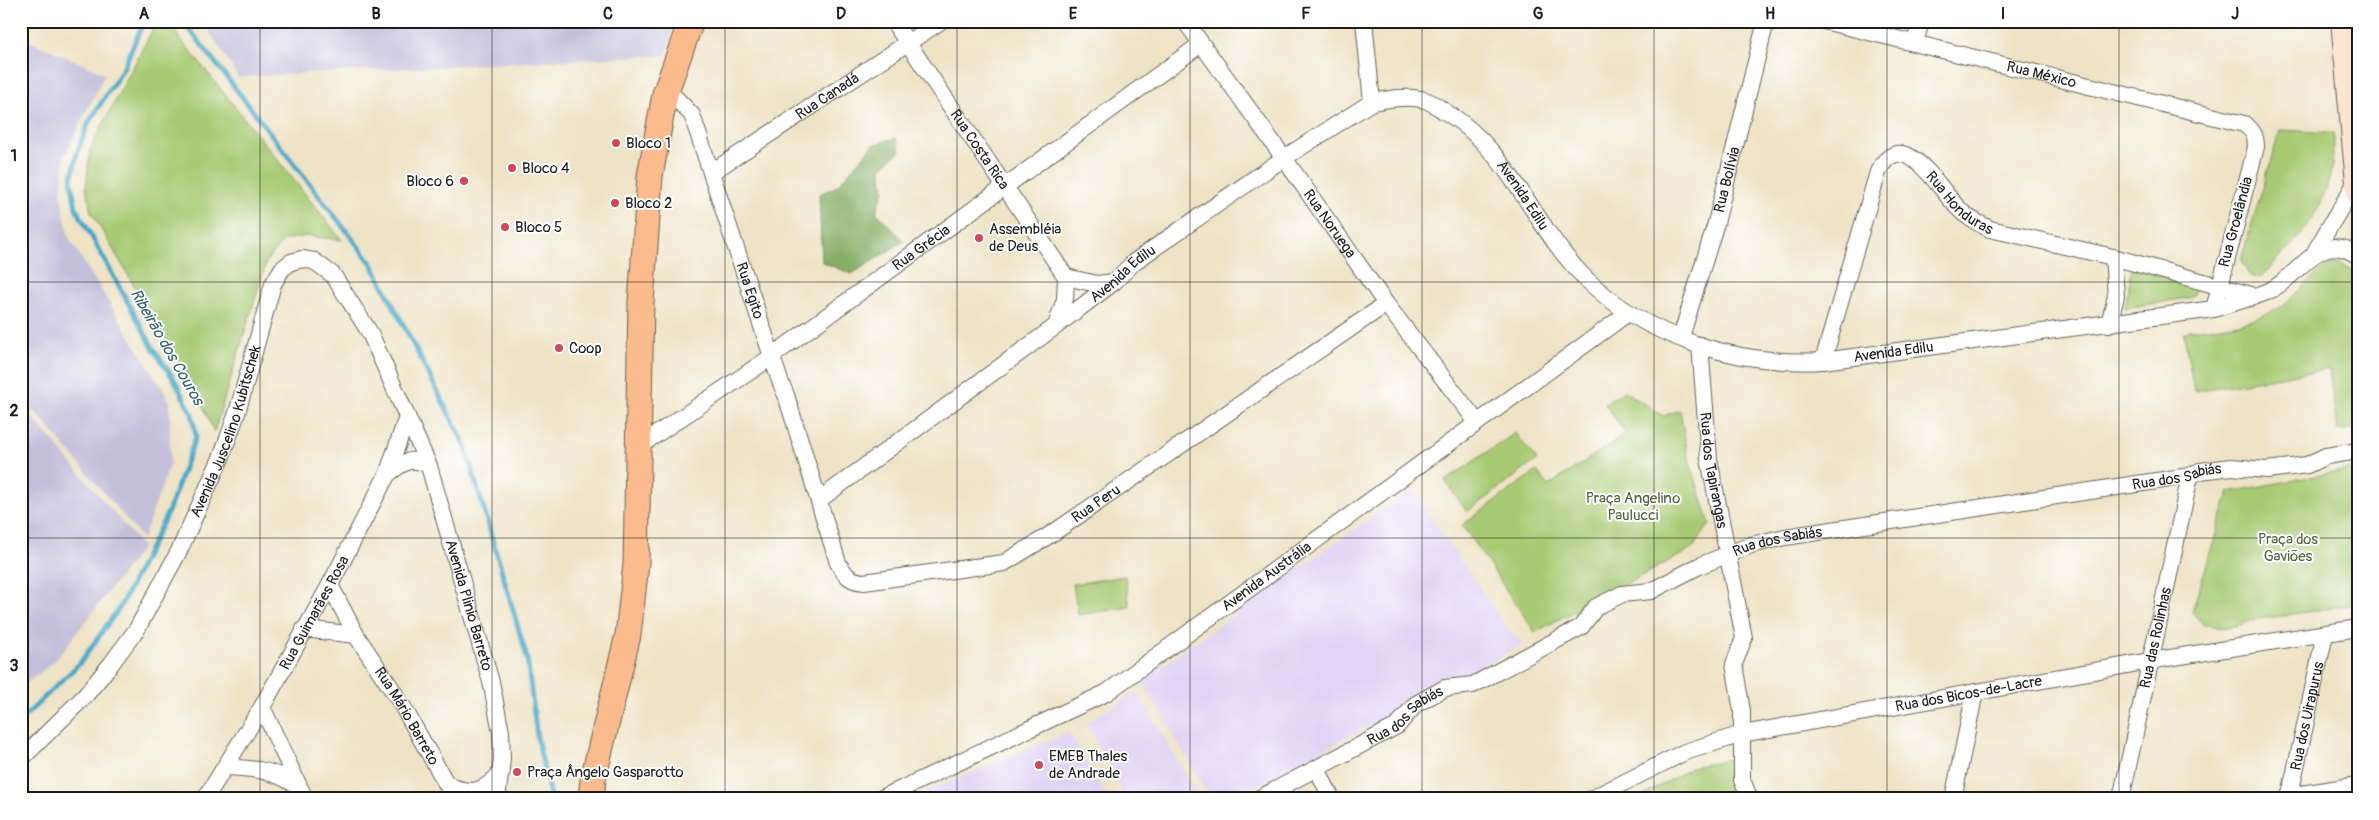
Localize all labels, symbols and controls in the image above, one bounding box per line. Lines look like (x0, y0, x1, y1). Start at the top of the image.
text: A (139, 4, 150, 24)
text: B (371, 4, 381, 24)
text: C (603, 4, 613, 24)
text: D (836, 4, 846, 24)
text: E (1069, 4, 1078, 24)
text: F (1301, 4, 1311, 24)
text: G (1533, 4, 1544, 24)
text: H (1765, 4, 1775, 24)
text: I (2001, 4, 2005, 24)
text: J (2231, 4, 2239, 24)
street label: Rua México (2005, 57, 2078, 92)
street label: Rua Canadá (792, 68, 863, 124)
street label: Rua Costa Rica (946, 106, 1014, 193)
place label: Bloco 1 (626, 134, 671, 153)
marker: Bloco 1 (610, 137, 622, 149)
street label: Rua Bolívia (1709, 145, 1744, 214)
text: 1 (11, 146, 17, 166)
street label: Avenida Edilu (1493, 156, 1553, 234)
place label: Bloco 4 (522, 159, 570, 178)
marker: Bloco 4 (506, 162, 518, 174)
street label: Rua Honduras (1922, 167, 1997, 239)
place label: Bloco 6 (406, 172, 454, 191)
marker: Bloco 6 (458, 175, 470, 187)
street label: Rua Groelândia (2215, 175, 2257, 269)
street label: Rua Noruega (1299, 186, 1360, 262)
place label: Bloco 2 (625, 194, 672, 213)
marker: Bloco 2 (609, 197, 621, 209)
place label: Bloco 5 (515, 218, 562, 237)
street label: Rua Grécia (888, 220, 954, 275)
place label: Assembléia de Deus (989, 220, 1061, 256)
marker: Bloco 5 (499, 221, 511, 233)
marker: Assembléia de Deus (973, 232, 985, 244)
street label: Avenida Edilu (1086, 240, 1159, 307)
street label: Rua Egito (732, 260, 768, 321)
water label: Ribeirão dos Couros (126, 285, 209, 410)
street label: Avenida Edilu (1852, 337, 1935, 366)
place label: Coop (569, 339, 602, 358)
street label: Avenida Juscelino Kubitschek (186, 342, 265, 520)
marker: Coop (553, 342, 565, 354)
text: 2 (10, 401, 19, 421)
street label: Rua dos Tapirangas (1696, 411, 1732, 530)
street label: Rua dos Sabiás (2131, 459, 2223, 494)
street label: Rua Peru (1068, 480, 1124, 527)
park label: Praça Angelino Paulucci (1586, 489, 1680, 525)
street label: Rua dos Sabiás (1730, 522, 1824, 561)
park label: Praça dos Gaviões (2258, 530, 2318, 566)
street label: Avenida Plinio Barreto (441, 537, 497, 673)
street label: Avenida Austrália (1218, 537, 1315, 615)
street label: Rua Guimarães Rosa (275, 552, 353, 673)
street label: Rua das Rolinhas (2135, 585, 2176, 690)
text: 3 (10, 656, 19, 676)
street label: Rua dos Uirapurus (2286, 660, 2328, 772)
street label: Rua Mário Barreto (370, 663, 443, 768)
street label: Rua dos Bicos-de-Lacre (1894, 671, 2044, 716)
street label: Rua dos Sabiás (1364, 681, 1447, 750)
place label: EMEB Thales de Andrade (1049, 747, 1127, 783)
marker: EMEB Thales de Andrade (1033, 759, 1045, 771)
place label: Praça Ângelo Gasparotto (527, 763, 684, 782)
marker: Praça Ângelo Gasparotto (511, 766, 523, 778)

